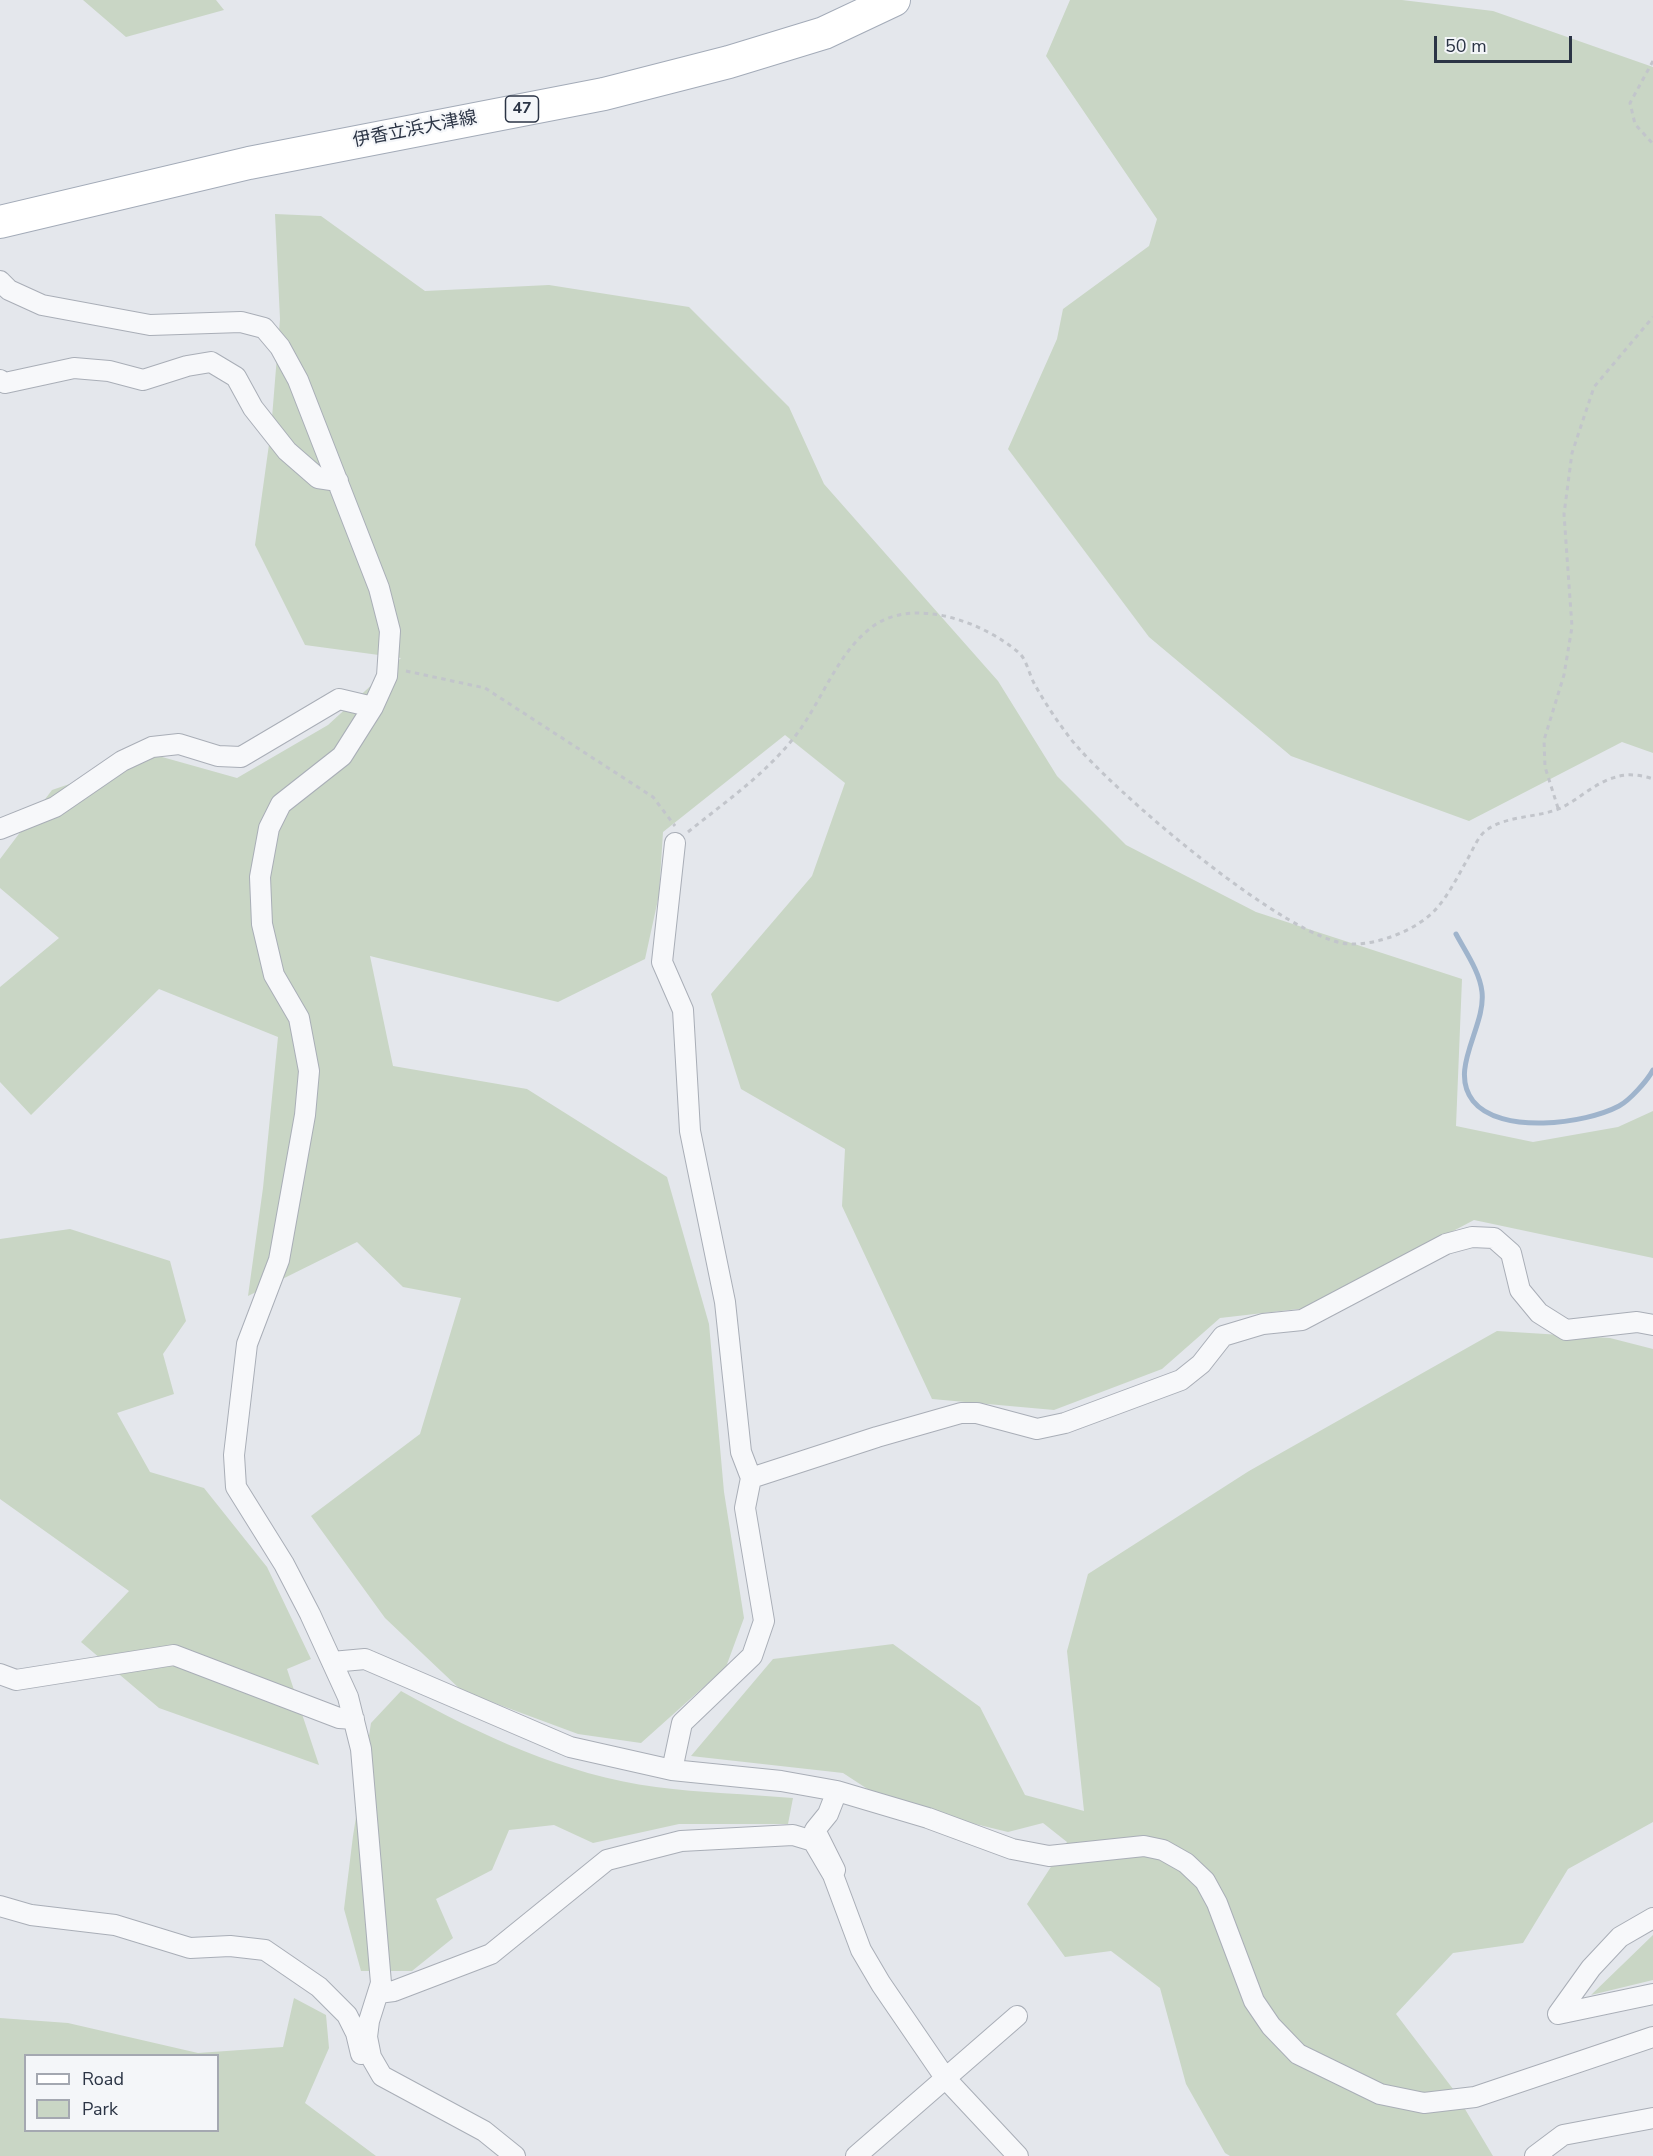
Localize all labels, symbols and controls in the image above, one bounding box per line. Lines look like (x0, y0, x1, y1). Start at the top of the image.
scale bar (1437, 24, 1575, 62)
text: 50 m (1445, 34, 1487, 58)
road number: 47 (506, 96, 538, 122)
street label: 伊香立浜大津線 (351, 107, 479, 153)
legend (24, 2054, 219, 2132)
text: Road (82, 2067, 124, 2091)
text: Park (82, 2097, 118, 2121)

